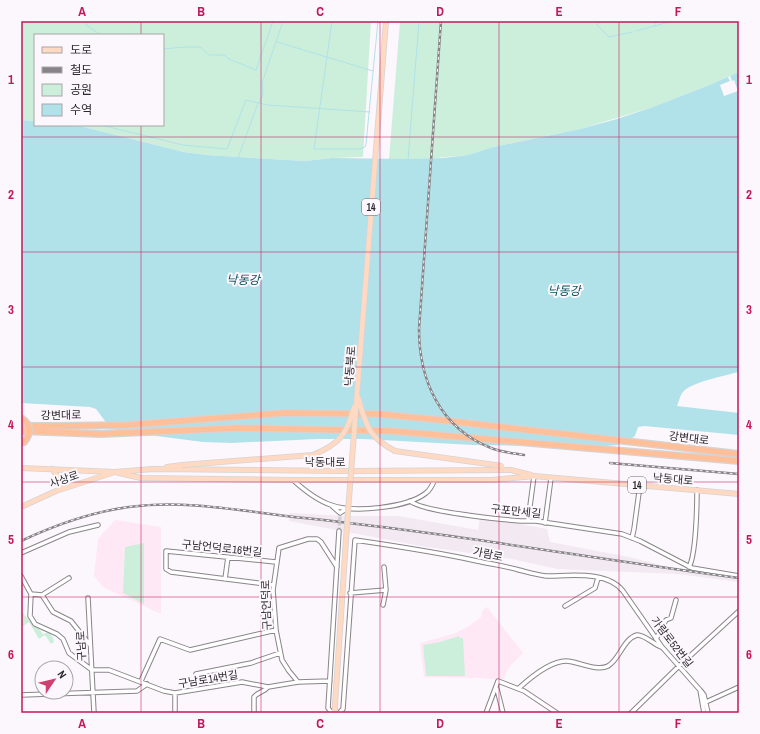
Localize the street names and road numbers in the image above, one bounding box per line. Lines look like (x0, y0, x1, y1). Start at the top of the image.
road number: 14 (362, 199, 380, 215)
street label: 낙동북로 (342, 345, 358, 387)
street label: 강변대로 (41, 408, 81, 422)
street label: 강변대로 (668, 429, 710, 447)
street label: 낙동대로 (305, 455, 345, 469)
street label: 사상로 (47, 467, 81, 491)
street label: 낙동대로 (652, 470, 694, 488)
road number: 14 (628, 477, 646, 493)
street label: 구포만세길 (490, 501, 542, 521)
street label: 구남언덕로16번길 (181, 537, 263, 559)
street label: 가람로 (472, 544, 504, 564)
street label: 구남언덕로 (258, 579, 274, 631)
street label: 가람로52번길 (648, 614, 696, 670)
street label: 구남로 (73, 630, 89, 662)
street label: 구남로14번길 (177, 667, 239, 691)

